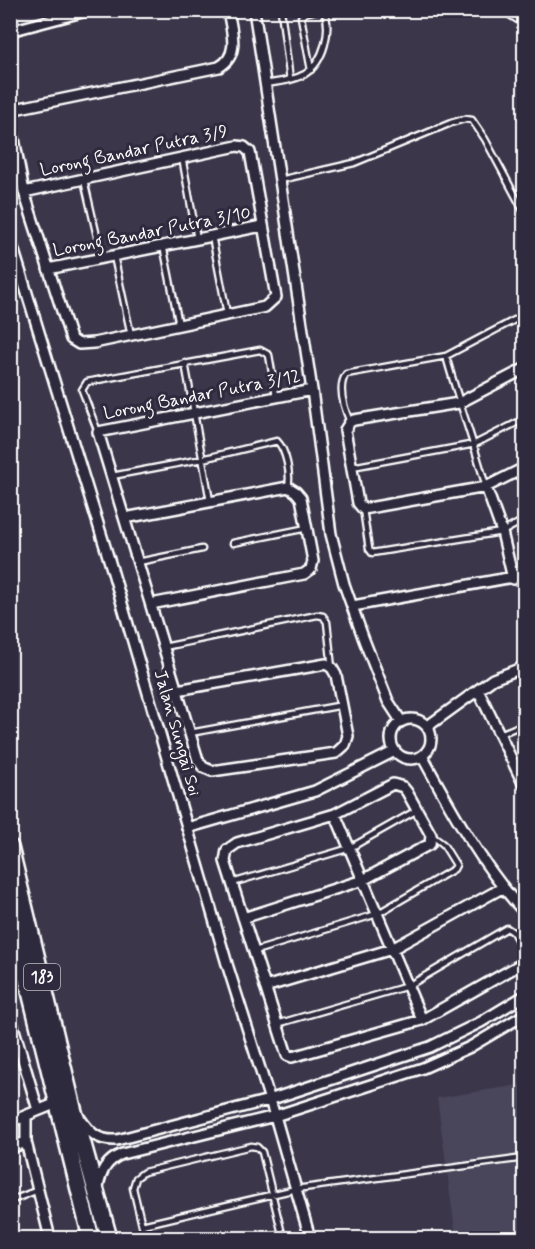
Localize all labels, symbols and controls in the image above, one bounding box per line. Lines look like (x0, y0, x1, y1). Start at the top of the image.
street label: Lorong Bandar Putra 3/9 (38, 119, 231, 185)
street label: Lorong Bandar Putra 3/10 (51, 201, 253, 265)
street label: Lorong Bandar Putra 3/12 (101, 364, 303, 428)
street label: Jalan Sungai Soi (147, 667, 206, 799)
road number: 183 (24, 964, 60, 990)

